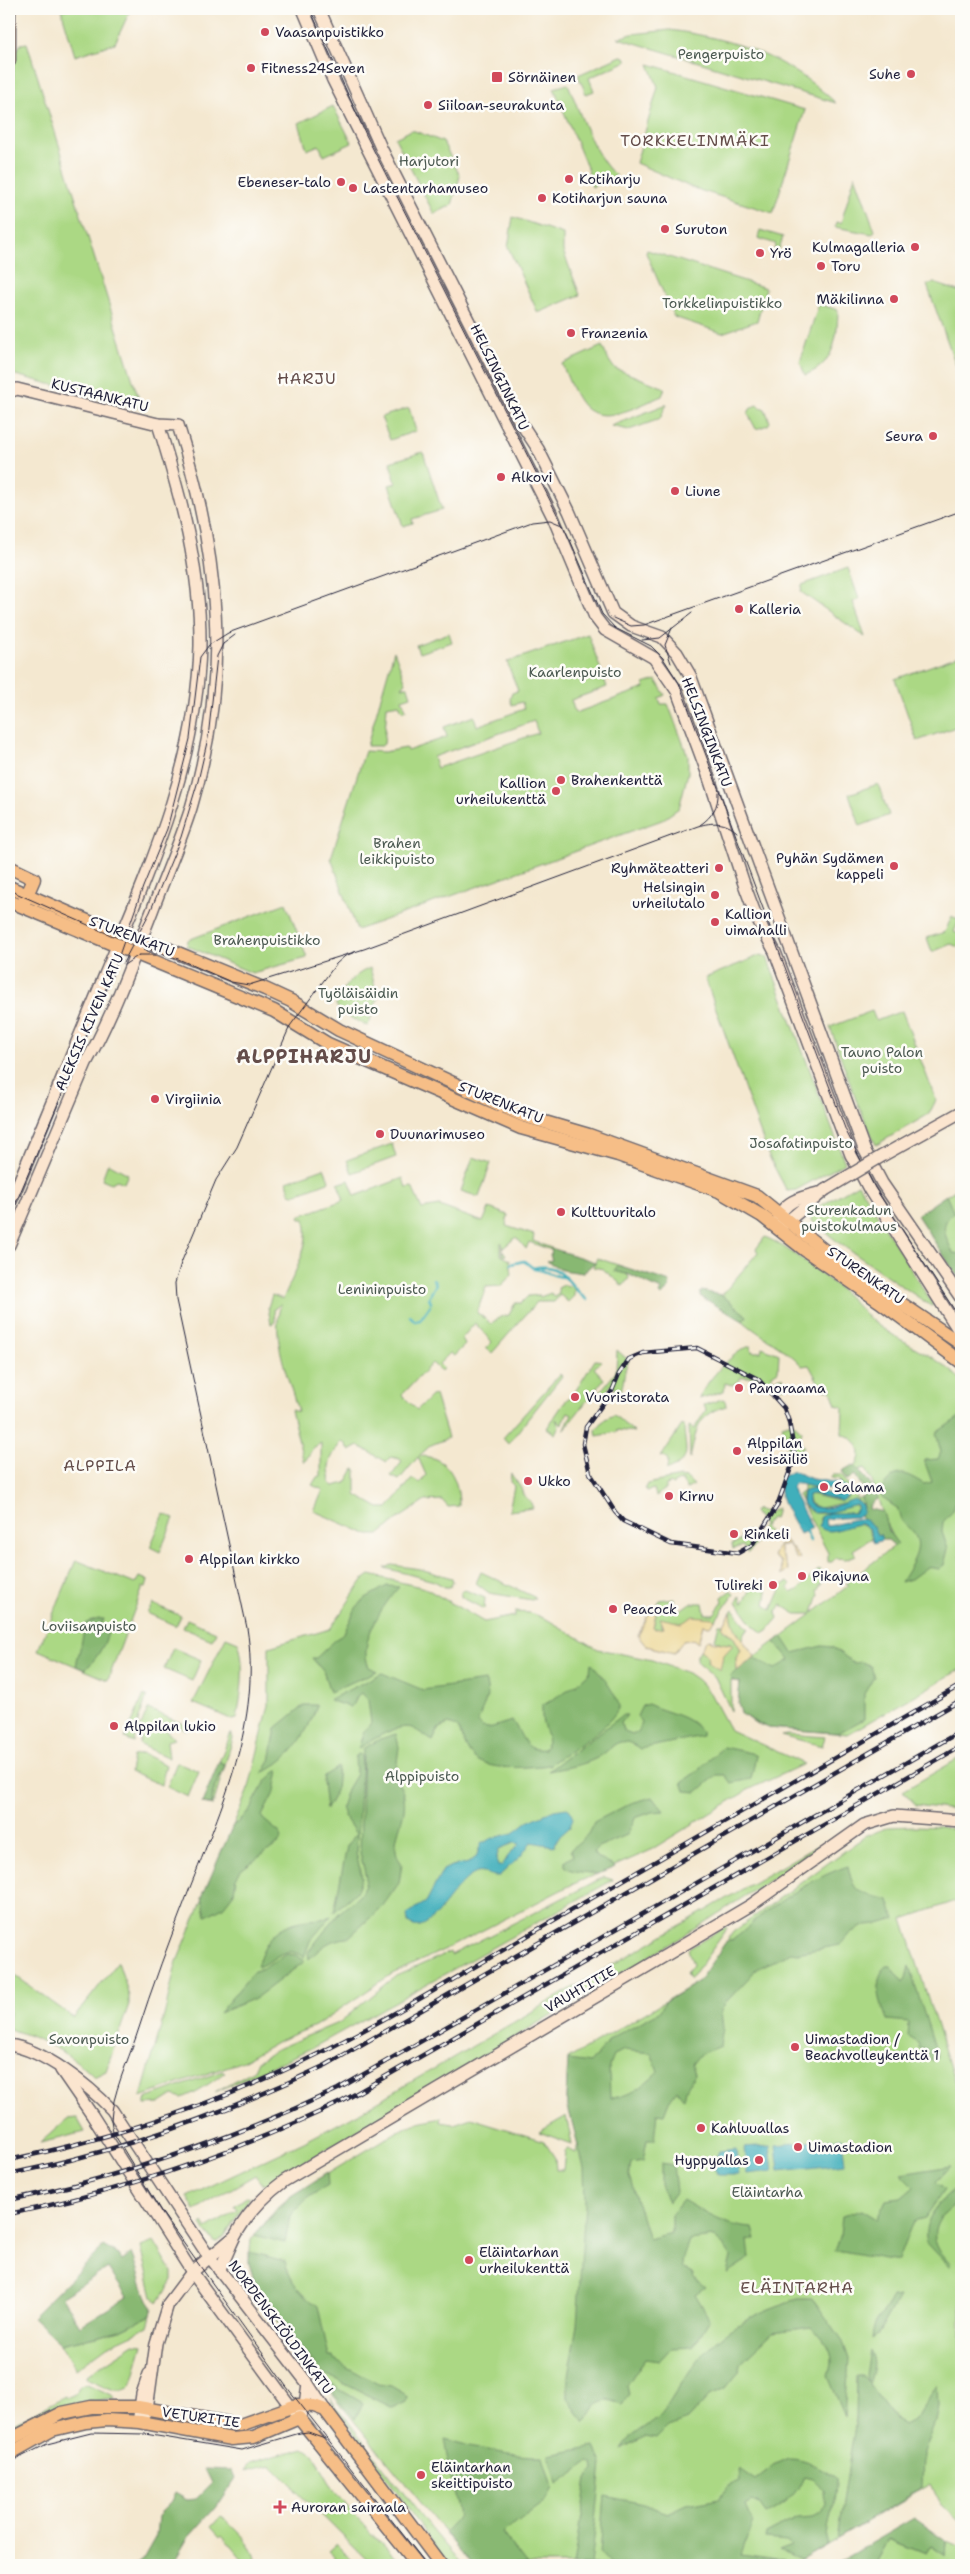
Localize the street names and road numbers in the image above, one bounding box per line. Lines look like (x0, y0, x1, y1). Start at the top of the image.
street label: HELSINGINKATU (466, 321, 534, 433)
street label: KUSTAANKATU (50, 374, 150, 416)
street label: HELSINGINKATU (678, 675, 736, 789)
street label: STURENKATU (87, 911, 177, 961)
street label: ALEKSIS KIVEN KATU (51, 951, 127, 1093)
street label: STURENKATU (456, 1077, 546, 1127)
street label: STURENKATU (824, 1242, 908, 1308)
street label: VAUHTITIE (541, 1961, 619, 2017)
street label: NORDENSKIÖLDINKATU (225, 2256, 337, 2398)
street label: VETURITIE (161, 2403, 241, 2431)

